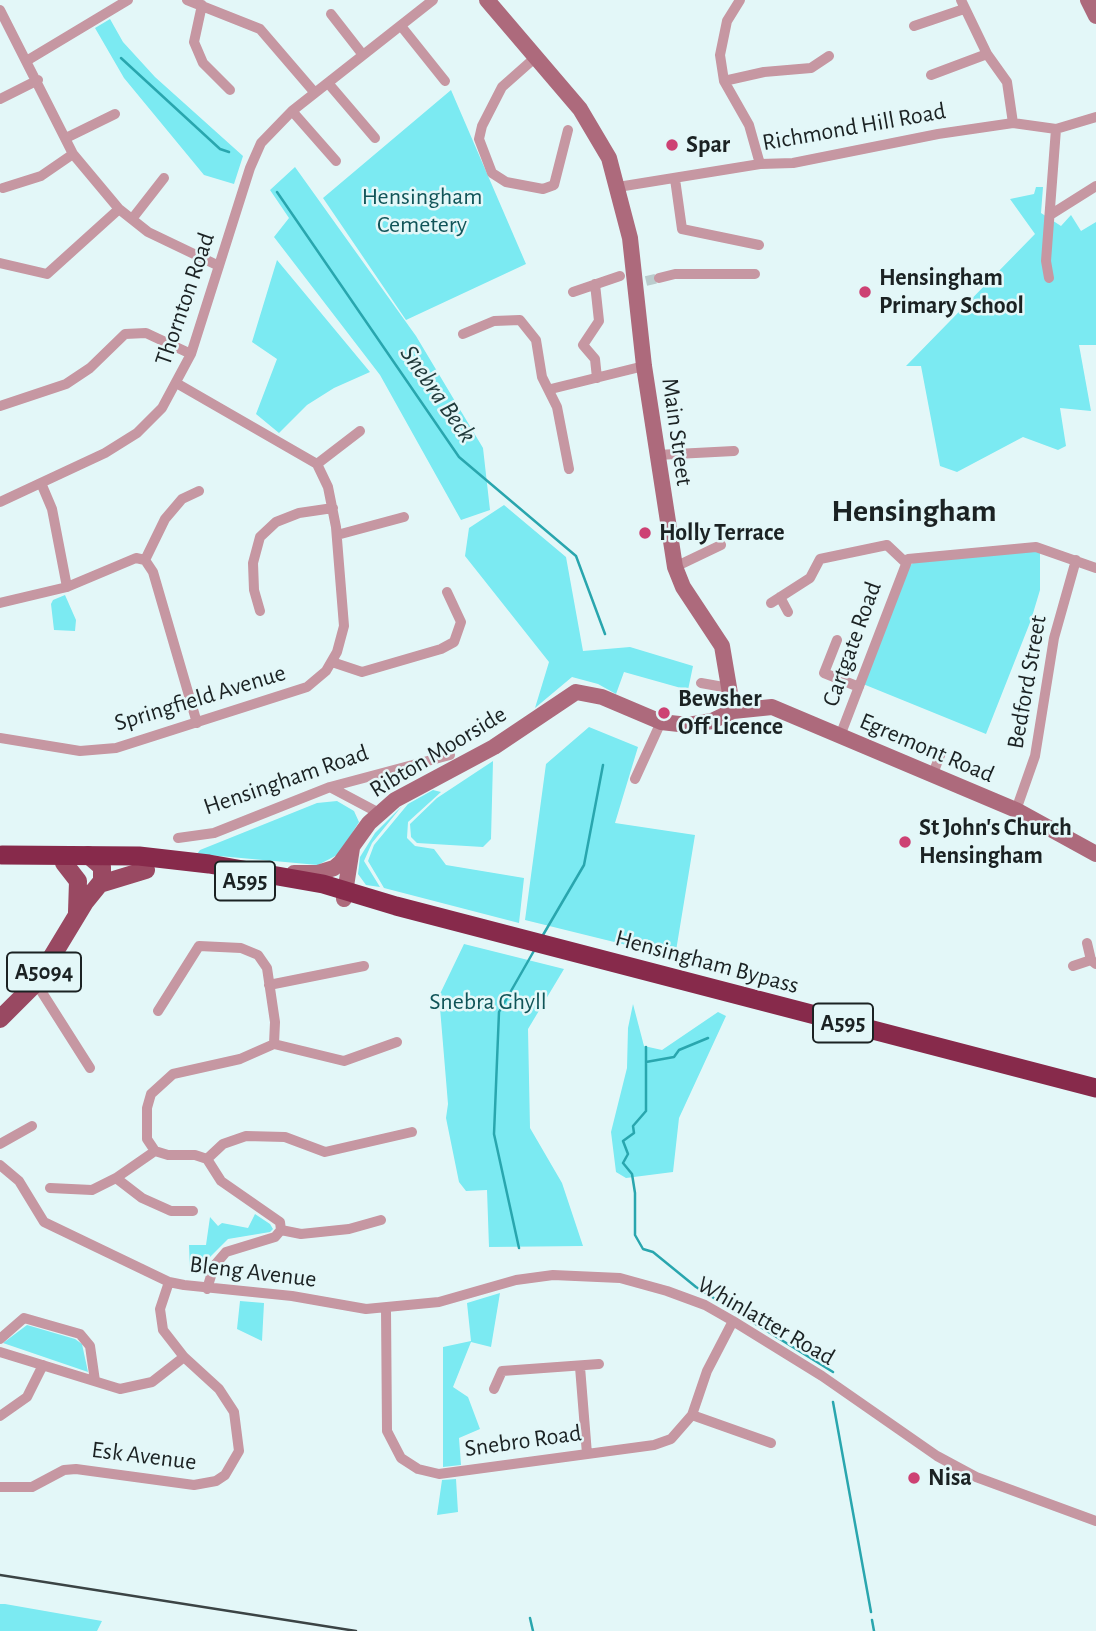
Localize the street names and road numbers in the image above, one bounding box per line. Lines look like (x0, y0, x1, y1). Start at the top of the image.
street label: Richmond Hill Road (760, 97, 948, 157)
street label: Thornton Road (149, 229, 221, 369)
street label: Main Street (655, 376, 699, 488)
street label: Cartgate Road (816, 578, 888, 710)
street label: Bedford Street (1001, 613, 1053, 751)
street label: Springfield Avenue (111, 658, 289, 738)
street label: Ribton Moorside (364, 700, 512, 804)
street label: Egremont Road (855, 707, 999, 789)
street label: Hensingham Road (200, 738, 372, 822)
road number: A595 (215, 862, 275, 900)
street label: Hensingham Bypass (612, 924, 802, 1000)
road number: A5094 (7, 953, 81, 992)
road number: A595 (813, 1004, 873, 1042)
street label: Bleng Avenue (188, 1250, 318, 1294)
street label: Whinlatter Road (692, 1270, 840, 1372)
street label: Snebro Road (463, 1419, 583, 1463)
street label: Esk Avenue (90, 1435, 198, 1477)

